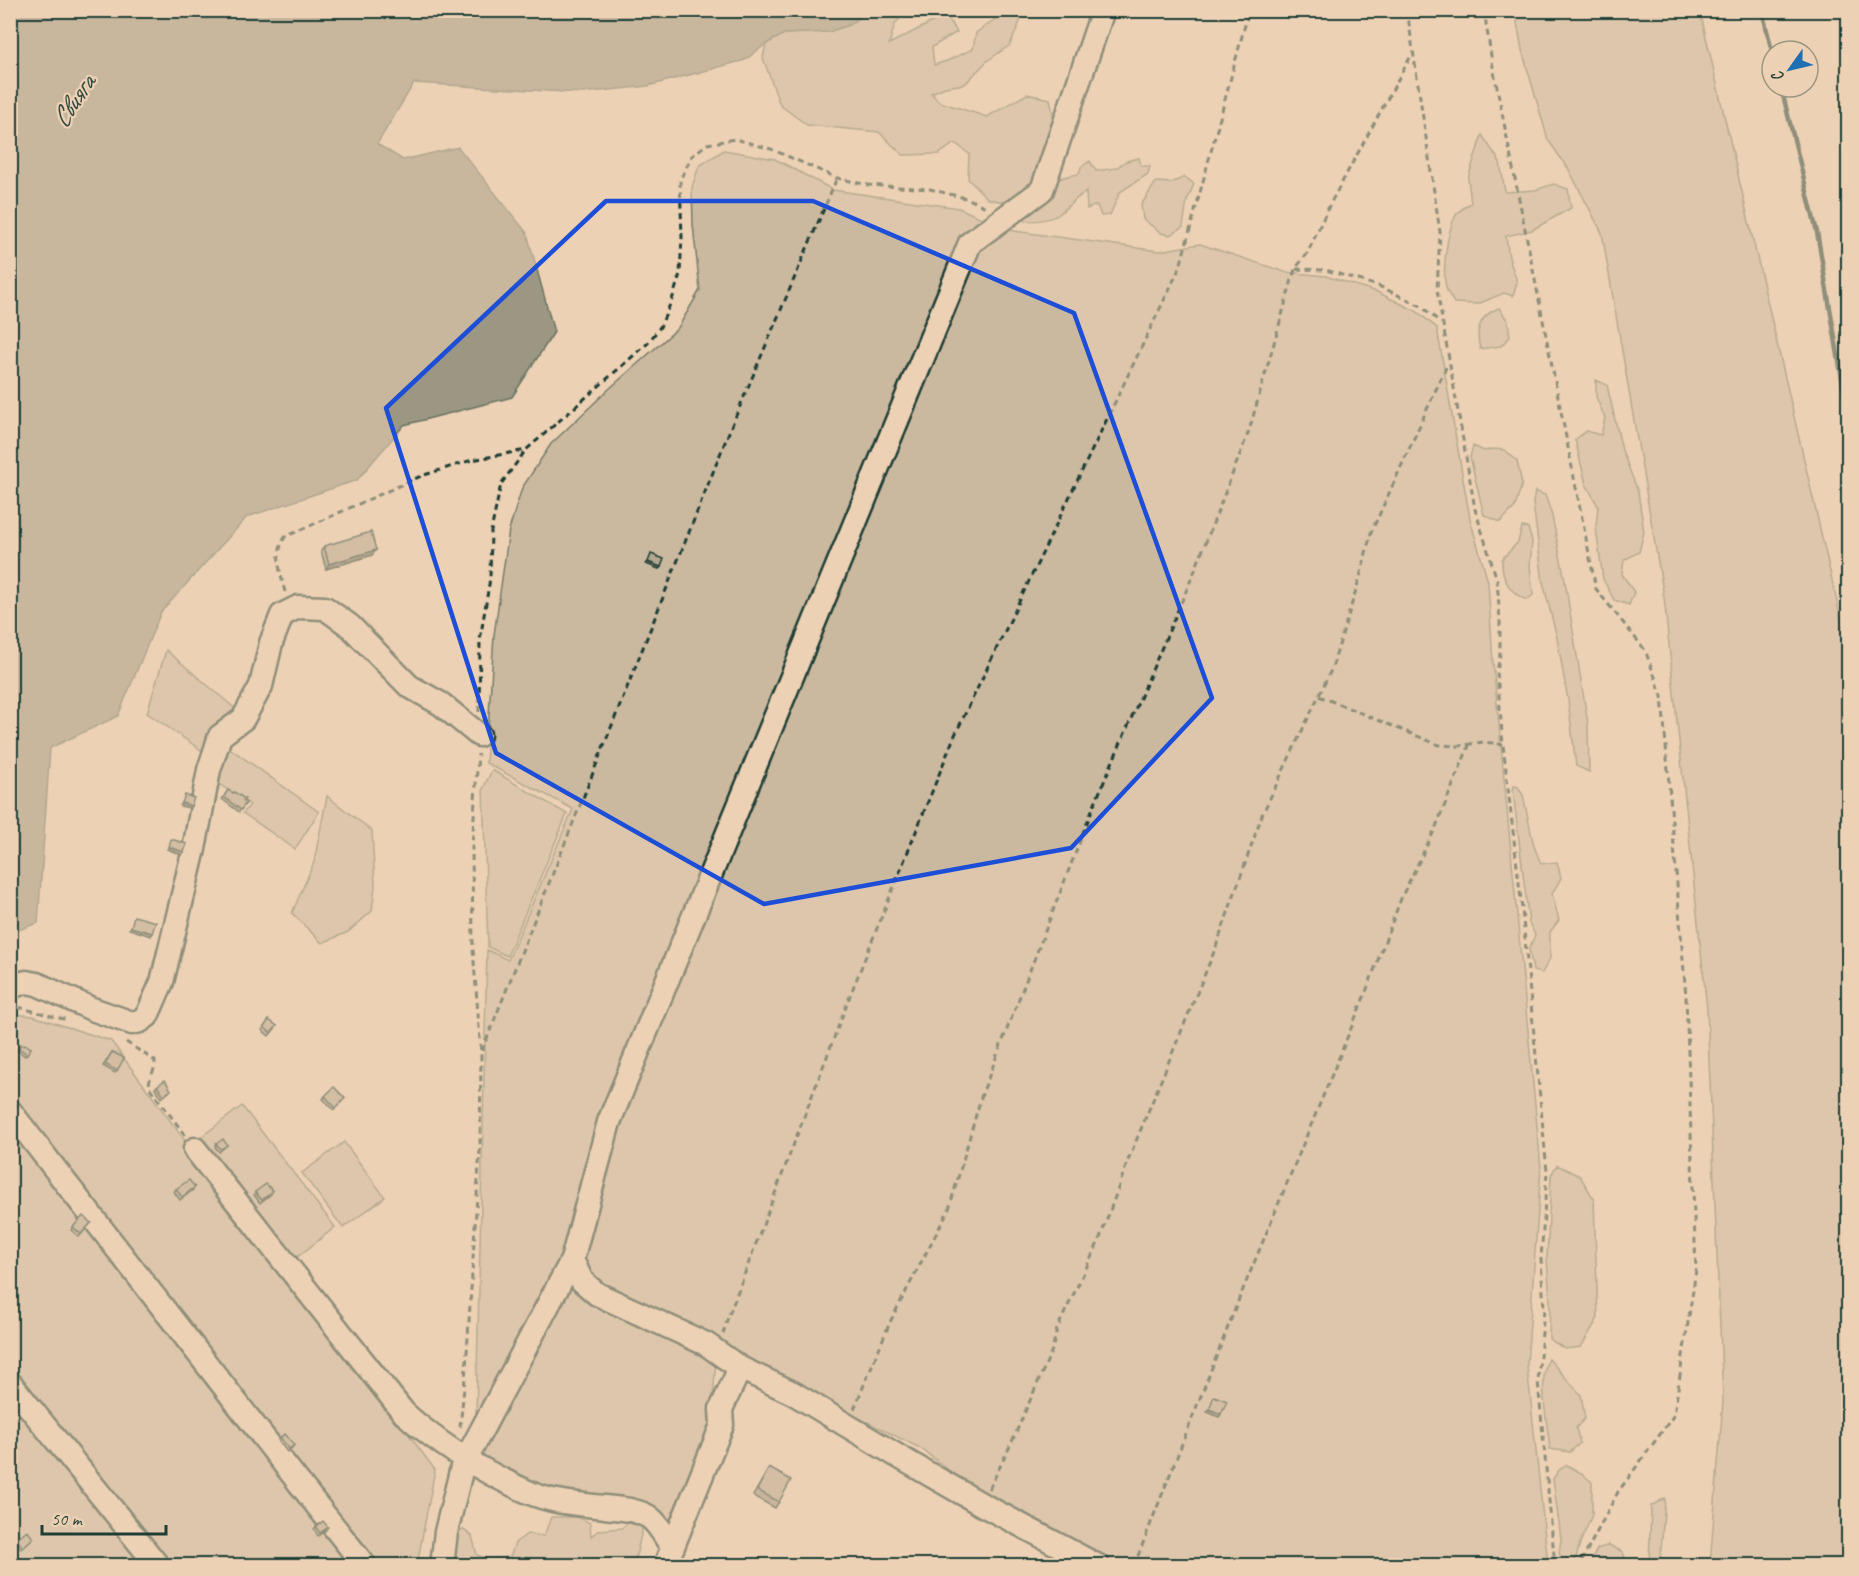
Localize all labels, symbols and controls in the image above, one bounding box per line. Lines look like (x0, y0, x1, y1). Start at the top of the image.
north arrow (1760, 39, 1820, 99)
water label: Свияга (43, 66, 105, 134)
text: С (1767, 66, 1789, 86)
scale bar (42, 1498, 166, 1536)
text: 50 m (51, 1508, 84, 1530)

